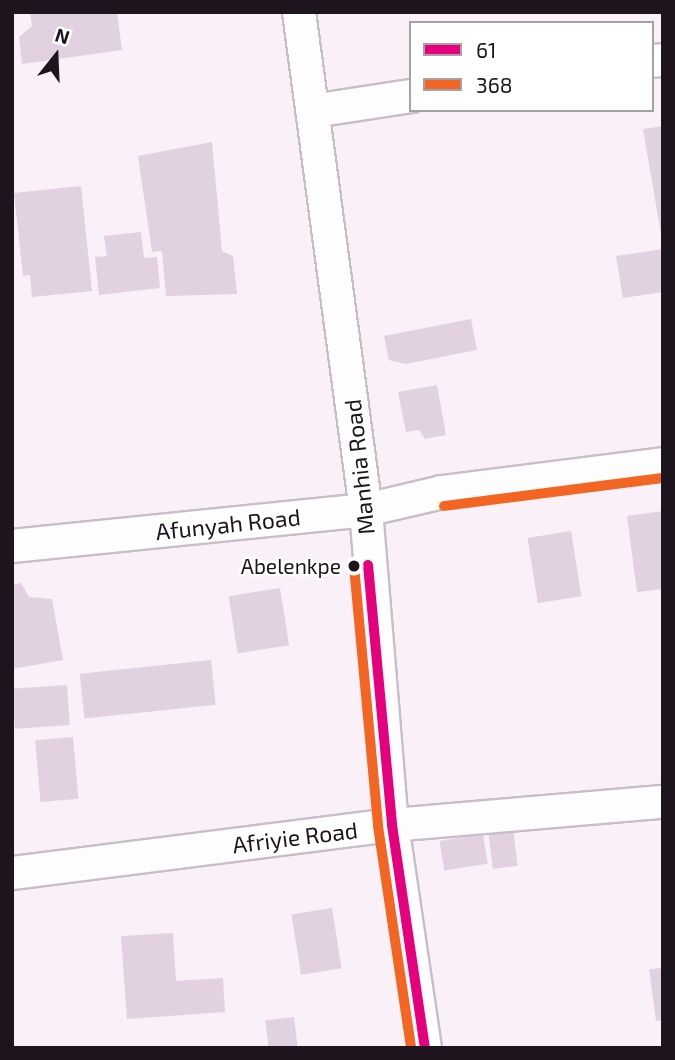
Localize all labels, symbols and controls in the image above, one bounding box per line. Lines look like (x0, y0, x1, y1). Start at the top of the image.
north arrow (21, 21, 91, 91)
legend (409, 21, 654, 112)
text: N (53, 22, 73, 49)
text: 61 (476, 37, 496, 62)
text: 368 (476, 72, 512, 97)
street label: Manhia Road (338, 398, 380, 536)
street label: Afunyah Road (154, 503, 302, 545)
place label: Abelenkpe (241, 553, 341, 579)
marker: Abelenkpe (347, 559, 361, 573)
street label: Afriyie Road (231, 816, 359, 858)

